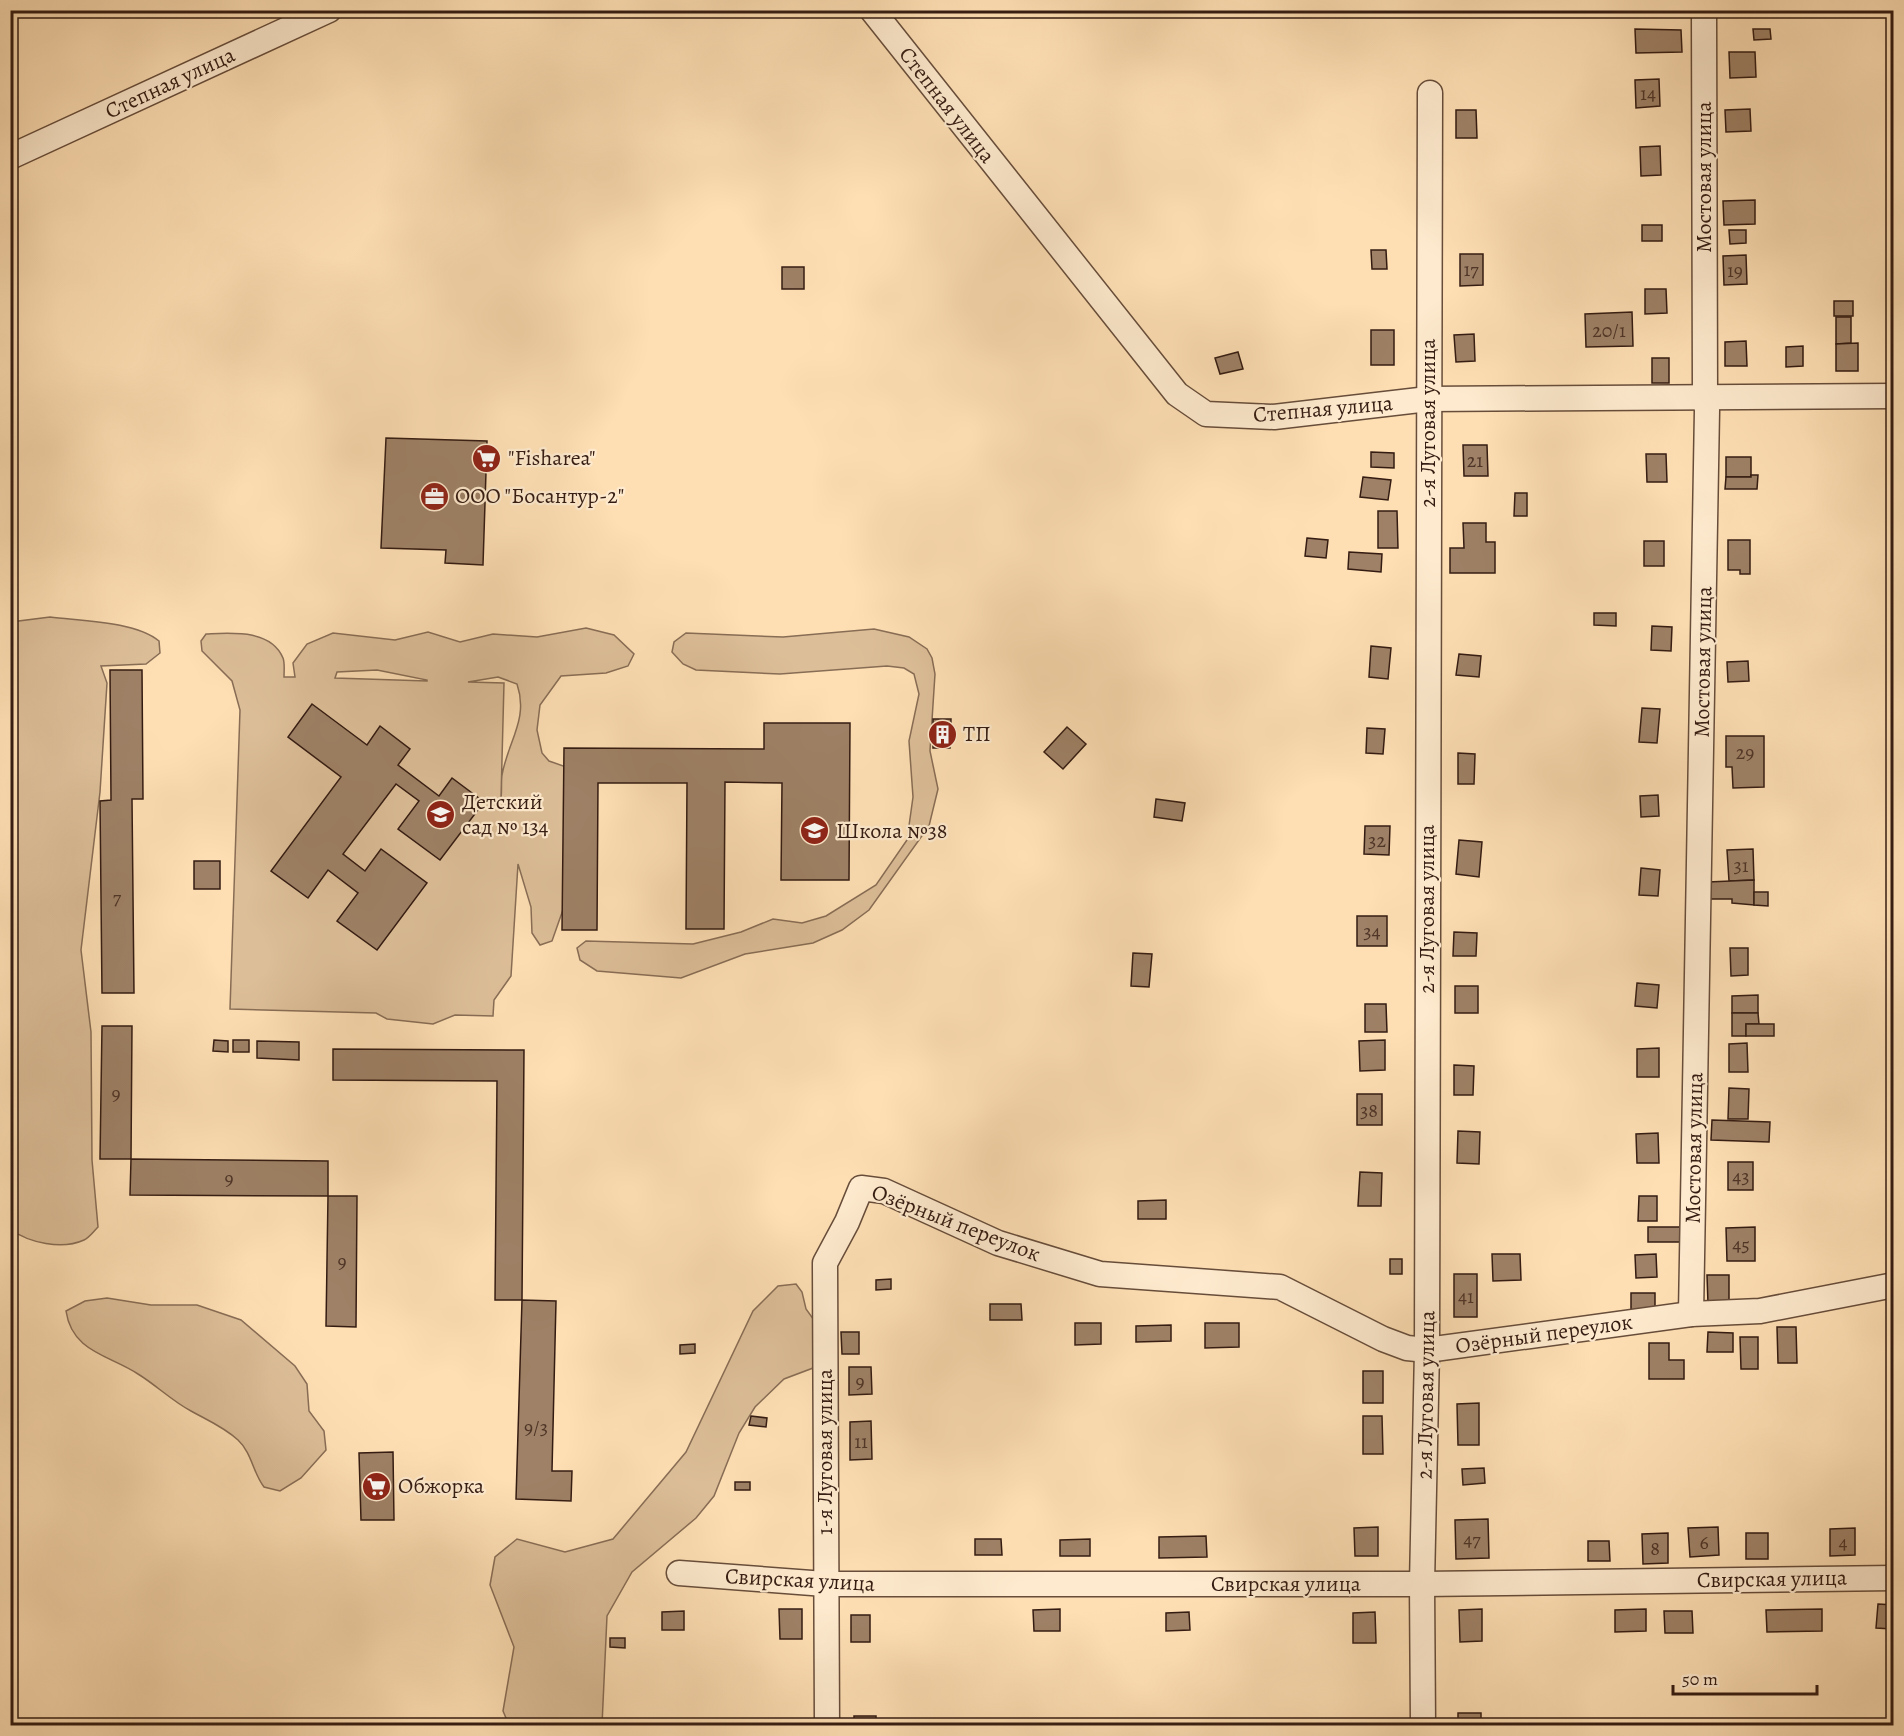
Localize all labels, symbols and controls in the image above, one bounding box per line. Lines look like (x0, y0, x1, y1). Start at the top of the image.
street label: Степная улица (100, 39, 241, 126)
street label: Степная улица (892, 41, 1002, 170)
house number: 14 (1640, 80, 1656, 107)
street label: Мостовая улица (1689, 100, 1719, 253)
house number: 17 (1463, 256, 1479, 283)
house number: 19 (1727, 257, 1743, 284)
house number: 20/1 (1592, 317, 1626, 344)
street label: 2-я Луговая улица (1413, 338, 1443, 508)
street label: Степная улица (1252, 388, 1395, 430)
supermarket icon: "Fisharea" (471, 442, 503, 474)
place label: "Fisharea" (508, 443, 596, 473)
house number: 21 (1467, 447, 1483, 474)
office icon: ООО "Босантур-2" (418, 480, 450, 512)
place label: ООО "Босантур-2" (455, 481, 624, 511)
street label: Мостовая улица (1687, 585, 1719, 738)
building icon: ТП (926, 718, 958, 750)
place label: ТП (963, 719, 991, 749)
house number: 29 (1736, 739, 1754, 766)
place label: Детский сад № 134 (462, 787, 549, 842)
school or university icon: Детский сад № 134 (425, 799, 457, 831)
school or university icon: Школа №38 (799, 815, 831, 847)
place label: Школа №38 (836, 816, 948, 846)
street label: 2-я Луговая улица (1412, 824, 1442, 994)
house number: 32 (1368, 827, 1386, 854)
house number: 31 (1733, 852, 1749, 879)
house number: 7 (113, 884, 122, 911)
house number: 34 (1363, 918, 1381, 945)
street label: Мостовая улица (1678, 1071, 1710, 1224)
house number: 9 (111, 1080, 121, 1107)
house number: 38 (1360, 1097, 1378, 1124)
house number: 43 (1732, 1163, 1750, 1190)
house number: 9 (224, 1165, 234, 1192)
street label: Озёрный переулок (867, 1177, 1045, 1269)
house number: 45 (1732, 1231, 1750, 1258)
house number: 9 (337, 1248, 347, 1275)
house number: 41 (1458, 1283, 1474, 1310)
street label: Озёрный переулок (1453, 1307, 1635, 1361)
street label: 2-я Луговая улица (1410, 1309, 1442, 1480)
street label: 1-я Луговая улица (810, 1368, 840, 1535)
house number: 9 (855, 1368, 865, 1395)
house number: 9/3 (524, 1414, 548, 1441)
house number: 11 (854, 1428, 868, 1455)
supermarket icon: Обжорка (361, 1470, 393, 1502)
place label: Обжорка (398, 1471, 485, 1501)
house number: 47 (1463, 1526, 1481, 1553)
house number: 6 (1699, 1529, 1709, 1556)
house number: 4 (1838, 1529, 1848, 1556)
house number: 8 (1650, 1535, 1660, 1562)
street label: Свирская улица (724, 1561, 877, 1599)
street label: Свирская улица (1697, 1563, 1848, 1595)
street label: Свирская улица (1211, 1569, 1362, 1599)
scale bar (1673, 1658, 1817, 1696)
text: 50 m (1682, 1667, 1718, 1691)

